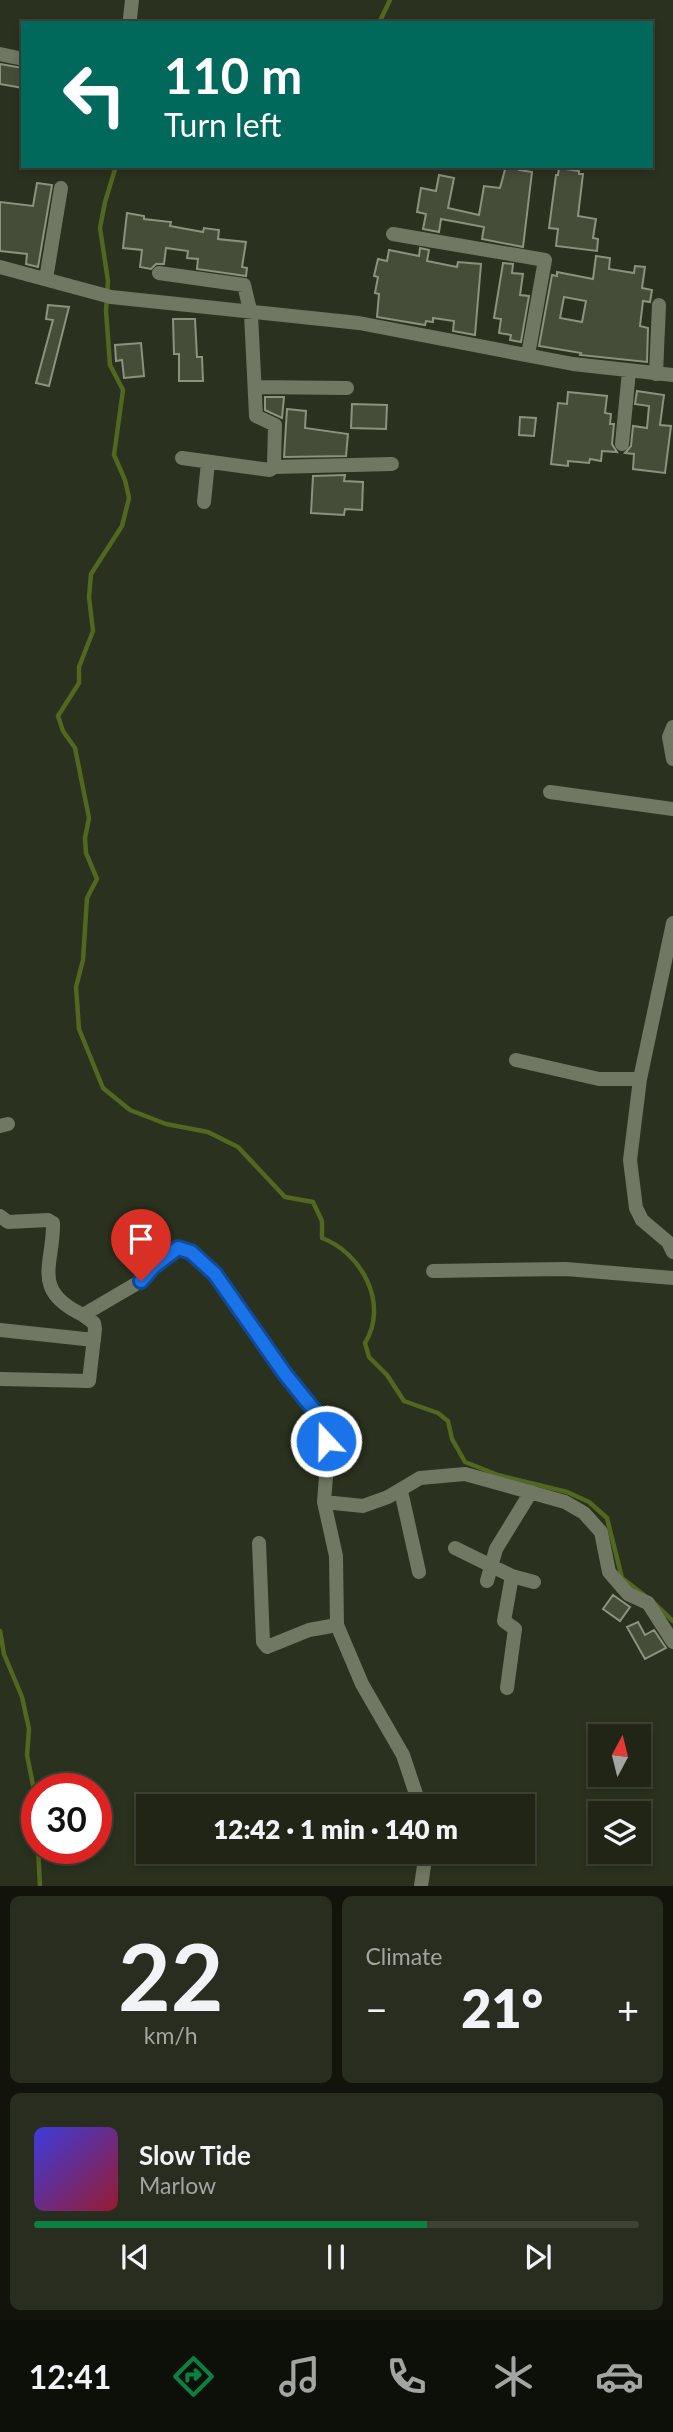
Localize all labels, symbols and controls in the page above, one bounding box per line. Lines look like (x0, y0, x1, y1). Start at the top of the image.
text: 110 m (164, 46, 302, 104)
icon: left (49, 49, 140, 140)
text: Turn left (164, 105, 281, 144)
pin (111, 1209, 171, 1281)
icon: arrive (122, 1220, 160, 1258)
position arrow (289, 1404, 363, 1478)
north arrow (588, 1724, 651, 1787)
map controls (588, 1724, 651, 1864)
speed limit sign: 30 (21, 1773, 112, 1864)
button: layers (588, 1801, 651, 1864)
text: 12:42 · 1 min · 140 m (213, 1813, 458, 1845)
text: 22 (118, 1921, 224, 2030)
text: Climate (366, 1942, 442, 1970)
text: 21° (461, 1977, 543, 2039)
text: − (366, 1986, 388, 2032)
text: + (617, 1986, 639, 2032)
text: km/h (144, 2021, 198, 2049)
text: Slow Tide (139, 2139, 251, 2171)
text: Marlow (139, 2171, 216, 2199)
icon: previous (116, 2238, 154, 2276)
icon: pause (317, 2238, 355, 2276)
icon: next (519, 2238, 557, 2276)
icon: directions (169, 2352, 218, 2401)
icon: music (275, 2352, 324, 2401)
icon: phone (382, 2352, 431, 2401)
icon: climate (489, 2352, 538, 2401)
icon: car (595, 2352, 644, 2401)
text: 12:41 (29, 2357, 111, 2396)

